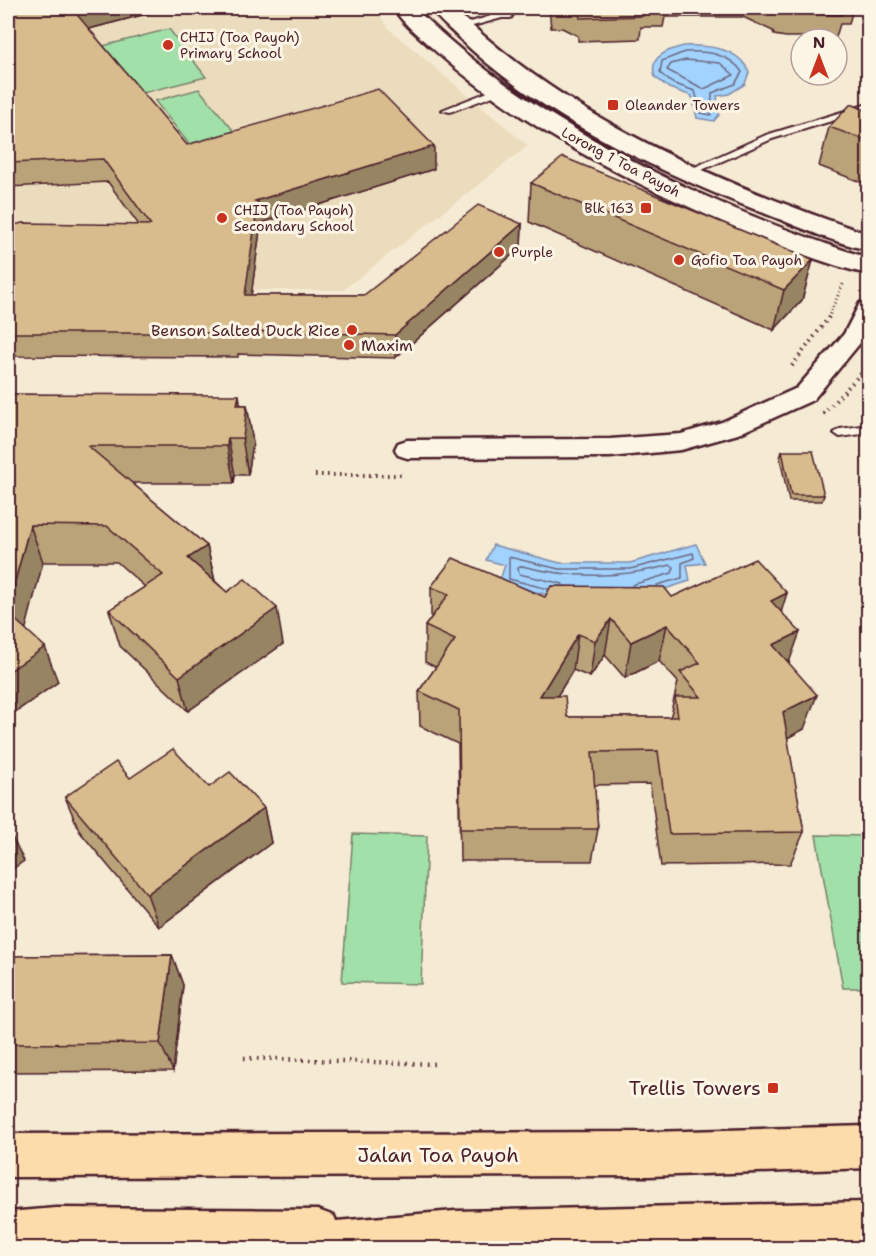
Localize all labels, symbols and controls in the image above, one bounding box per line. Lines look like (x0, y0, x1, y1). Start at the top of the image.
north arrow (789, 27, 849, 87)
place label: CHIJ (Toa Payoh) Primary School (180, 28, 299, 62)
text: N (813, 32, 825, 53)
marker: CHIJ (Toa Payoh) Primary School (161, 38, 175, 52)
place label: Oleander Towers (625, 96, 740, 114)
marker: Oleander Towers (606, 98, 620, 112)
street label: Lorong 1 Toa Payoh (558, 123, 684, 201)
place label: Blk 163 (584, 199, 634, 217)
place label: CHIJ (Toa Payoh) Secondary School (234, 201, 354, 235)
marker: Blk 163 (639, 201, 653, 215)
marker: CHIJ (Toa Payoh) Secondary School (215, 211, 229, 225)
place label: Purple (511, 243, 553, 261)
marker: Purple (492, 245, 506, 259)
place label: Gofio Toa Payoh (691, 251, 802, 269)
marker: Gofio Toa Payoh (672, 253, 686, 267)
place label: Benson Salted Duck Rice (151, 320, 340, 341)
marker: Benson Salted Duck Rice (345, 323, 359, 337)
place label: Maxim (361, 335, 413, 356)
marker: Maxim (342, 338, 356, 352)
place label: Trellis Towers (629, 1075, 761, 1101)
marker: Trellis Towers (766, 1081, 780, 1095)
street label: Jalan Toa Payoh (357, 1142, 519, 1168)

